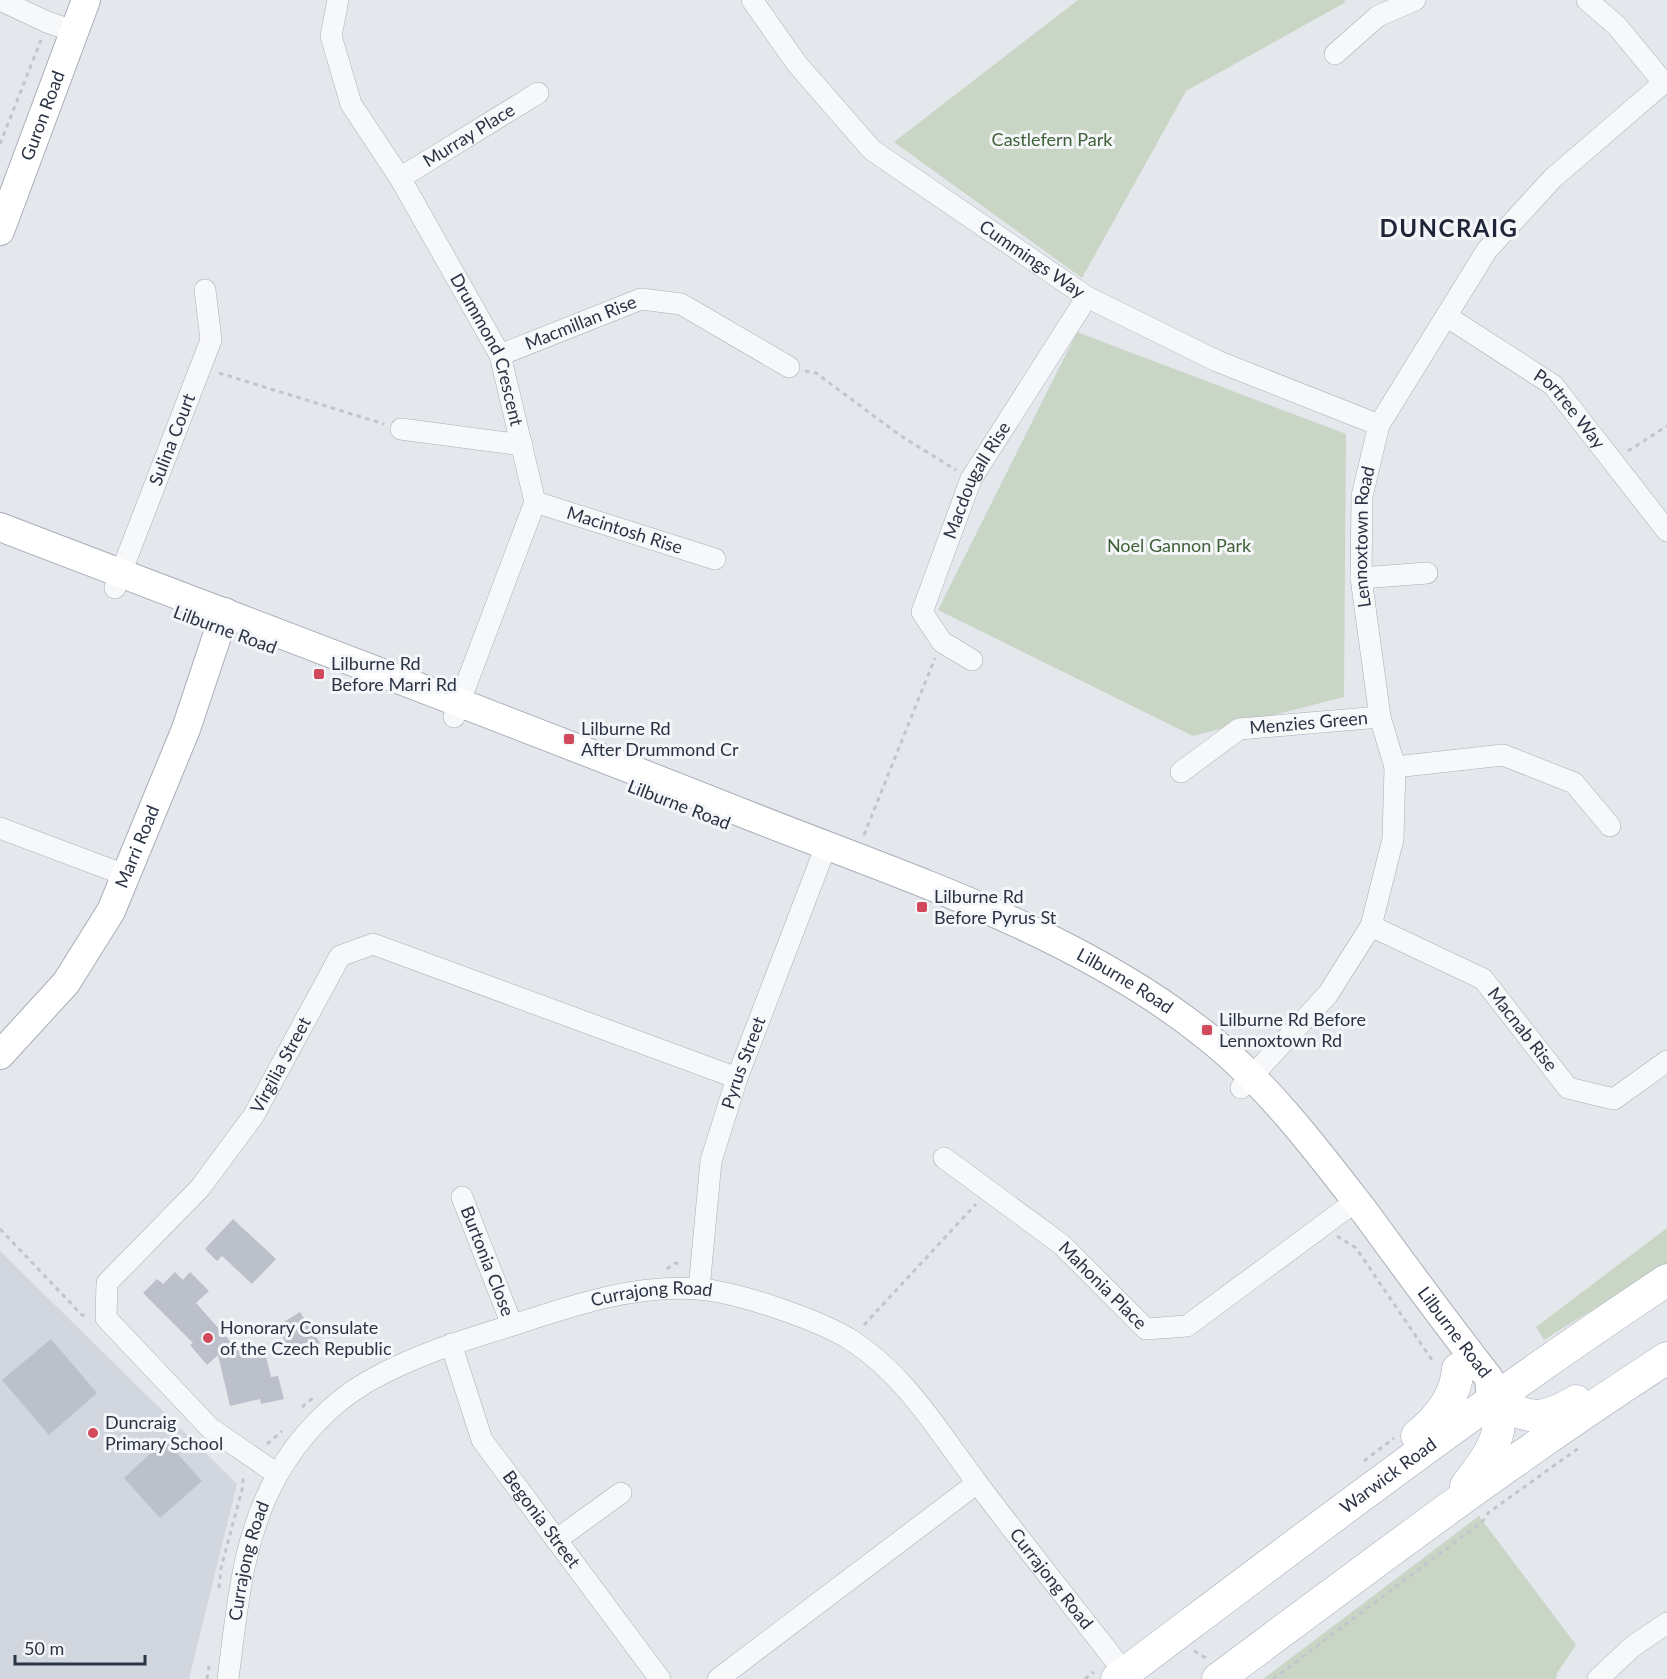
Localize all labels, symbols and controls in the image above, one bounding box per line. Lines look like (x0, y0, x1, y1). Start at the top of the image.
street label: Guron Road (15, 67, 69, 163)
street label: Murray Place (419, 98, 518, 171)
park label: Castlefern Park (992, 128, 1113, 150)
district label: DUNCRAIG (1379, 213, 1519, 242)
street label: Cummings Way (975, 215, 1090, 303)
street label: Drummond Crescent (446, 269, 529, 429)
street label: Macmillan Rise (522, 290, 639, 354)
street label: Portree Way (1530, 364, 1611, 453)
street label: Sulina Court (144, 390, 199, 489)
street label: Macdougall Rise (938, 417, 1015, 542)
street label: Lennoxtown Road (1349, 464, 1379, 609)
street label: Macintosh Rise (564, 501, 686, 558)
park label: Noel Gannon Park (1107, 534, 1252, 556)
street label: Lilburne Road (171, 600, 280, 658)
place label: Lilburne Rd Before Marri Rd (331, 652, 457, 695)
marker: Lilburne Rd Before Marri Rd (312, 667, 326, 681)
street label: Menzies Green (1248, 706, 1369, 738)
place label: Lilburne Rd After Drummond Cr (581, 717, 739, 760)
marker: Lilburne Rd After Drummond Cr (562, 732, 576, 746)
street label: Lilburne Road (625, 774, 734, 834)
street label: Marri Road (110, 802, 163, 891)
place label: Lilburne Rd Before Pyrus St (934, 885, 1057, 928)
marker: Lilburne Rd Before Pyrus St (915, 900, 929, 914)
street label: Lilburne Road (1073, 943, 1178, 1018)
street label: Macnab Rise (1484, 983, 1563, 1075)
place label: Lilburne Rd Before Lennoxtown Rd (1219, 1008, 1366, 1051)
street label: Virgilia Street (245, 1012, 315, 1117)
street label: Pyrus Street (716, 1013, 770, 1111)
marker: Lilburne Rd Before Lennoxtown Rd (1200, 1023, 1214, 1037)
street label: Burtonia Close (457, 1203, 519, 1319)
street label: Mahonia Place (1055, 1236, 1152, 1333)
street label: Currajong Road (588, 1276, 714, 1311)
street label: Lilburne Road (1413, 1282, 1497, 1382)
place label: Honorary Consulate of the Czech Republic (220, 1316, 392, 1359)
marker: Honorary Consulate of the Czech Republic (201, 1331, 215, 1345)
place label: Duncraig Primary School (105, 1411, 223, 1454)
marker: Duncraig Primary School (86, 1426, 100, 1440)
street label: Warwick Road (1335, 1432, 1440, 1518)
street label: Begonia Street (499, 1466, 586, 1572)
street label: Currajong Road (223, 1498, 273, 1622)
street label: Currajong Road (1006, 1523, 1098, 1633)
scale bar (15, 1628, 146, 1666)
text: 50 m (24, 1637, 64, 1659)

